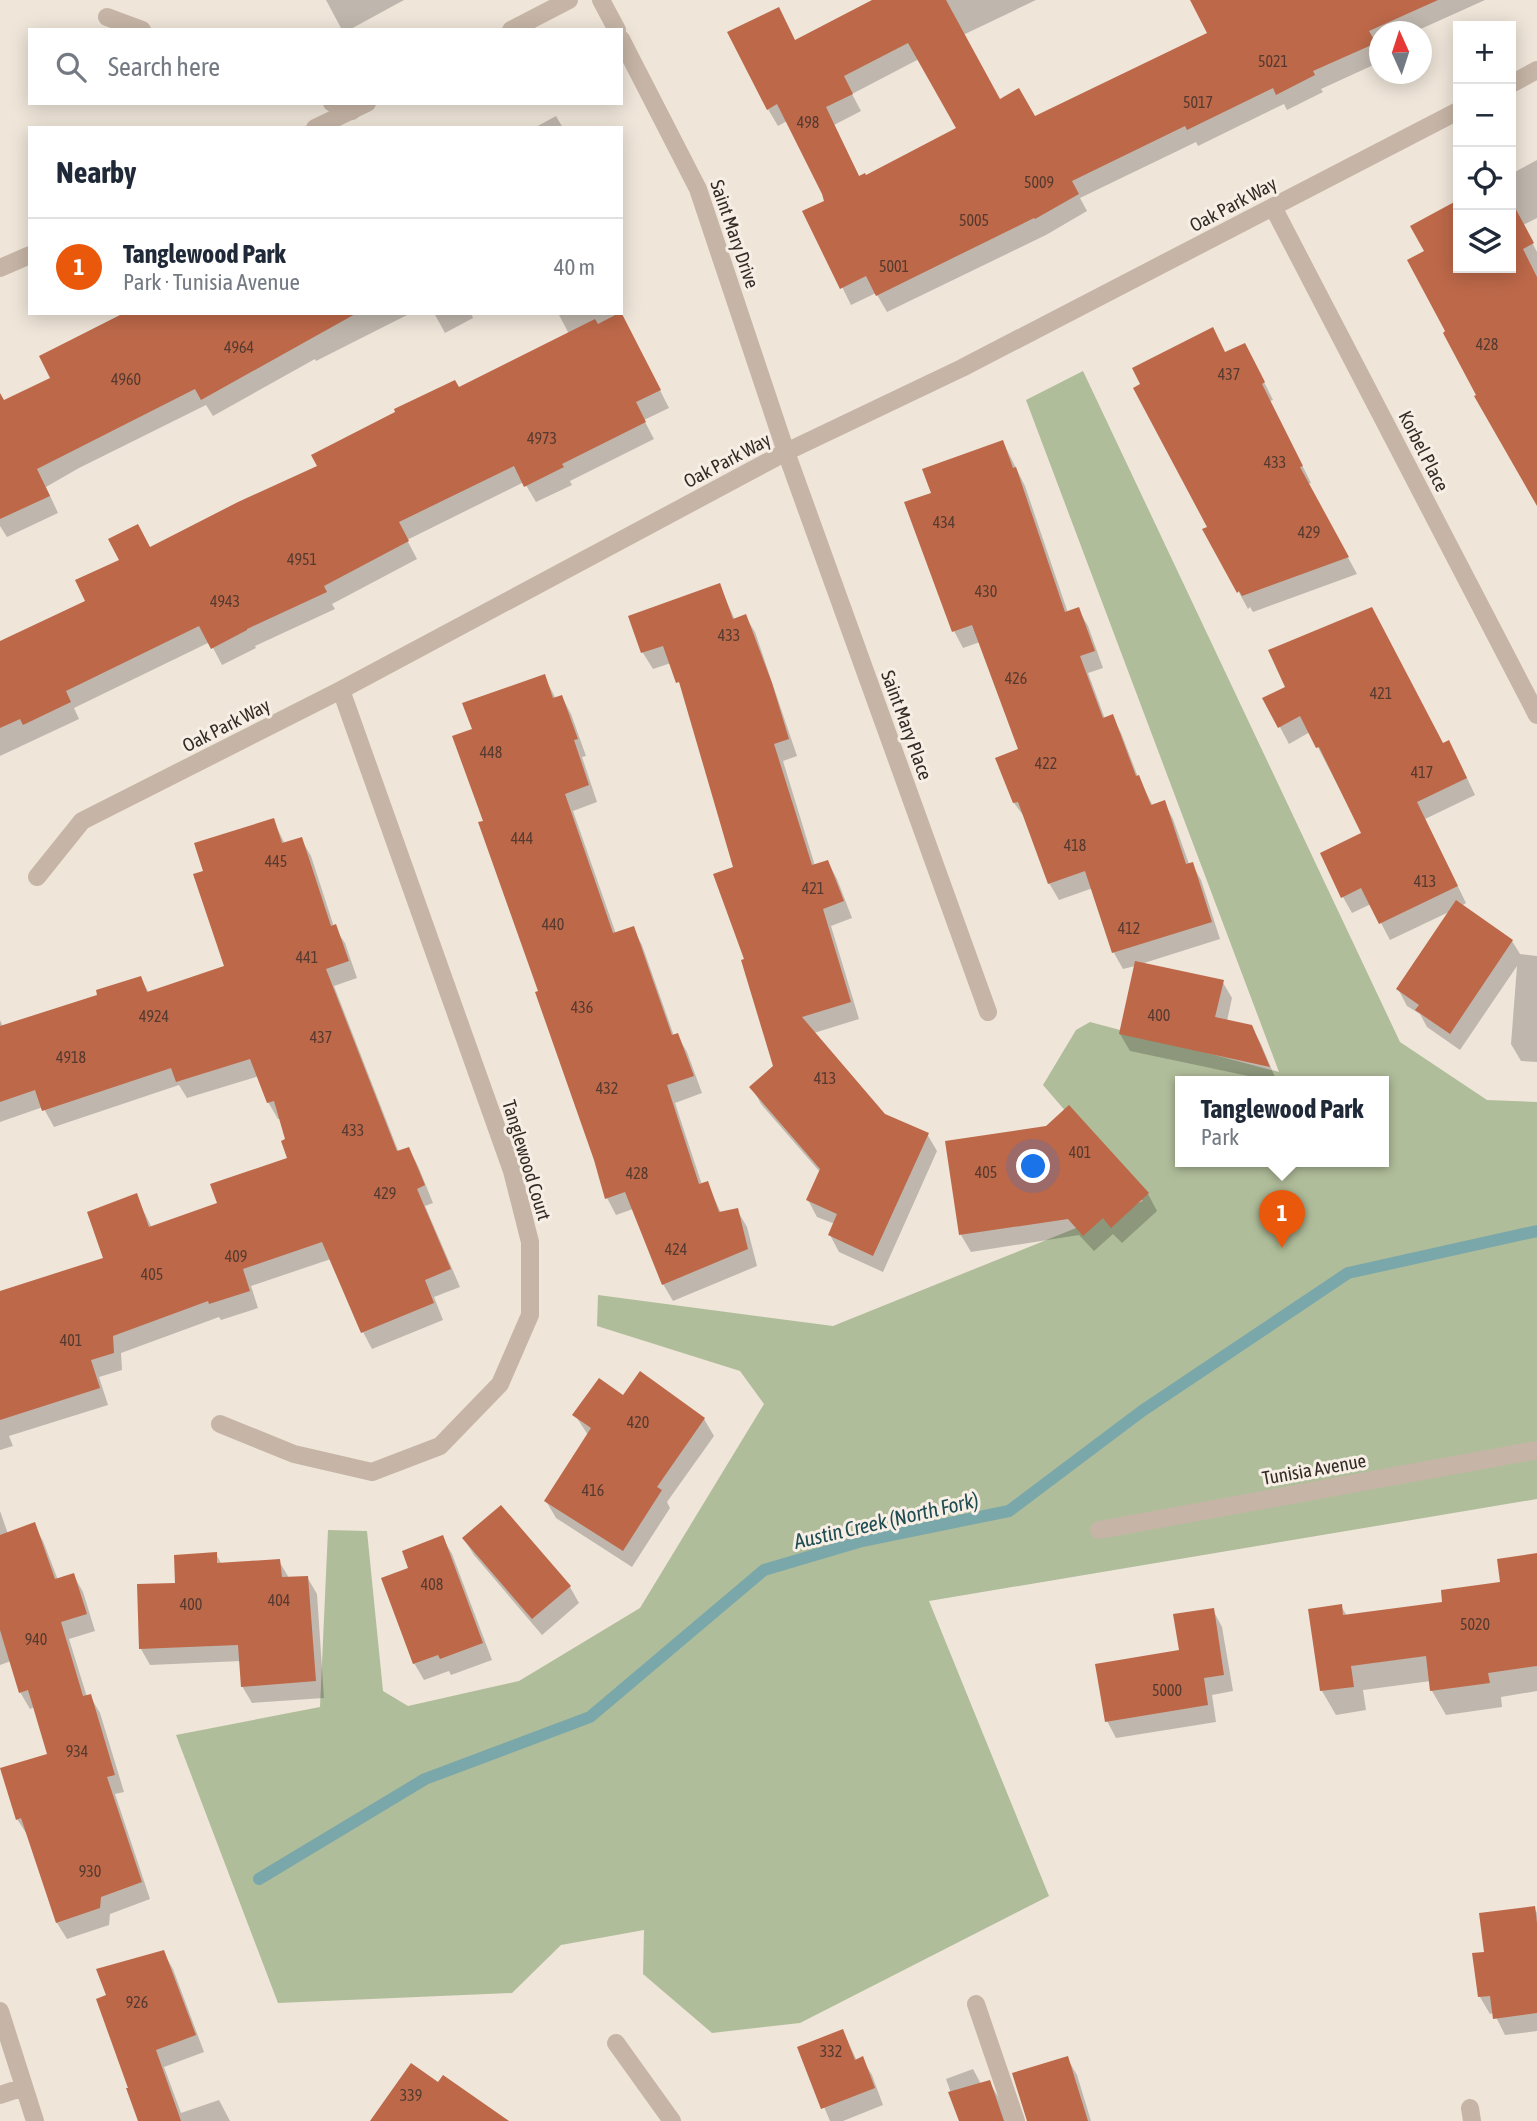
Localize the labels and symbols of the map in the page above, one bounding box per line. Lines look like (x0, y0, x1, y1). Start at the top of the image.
north arrow (1369, 21, 1432, 84)
house number: 5021 (1258, 52, 1288, 70)
house number: 5017 (1183, 93, 1213, 111)
house number: 498 (797, 113, 819, 131)
street label: Oak Park Way (1186, 172, 1280, 236)
house number: 5009 (1024, 173, 1054, 191)
street label: Saint Mary Drive (706, 177, 764, 291)
house number: 5005 (959, 211, 989, 229)
house number: 5001 (879, 257, 909, 275)
house number: 428 (1476, 335, 1498, 353)
house number: 4964 (224, 338, 254, 356)
house number: 437 (1218, 365, 1240, 383)
house number: 4960 (111, 370, 141, 388)
street label: Korbel Place (1394, 407, 1454, 495)
street label: Oak Park Way (680, 428, 774, 492)
house number: 4973 (527, 429, 557, 447)
house number: 433 (1264, 453, 1286, 471)
house number: 434 (933, 513, 955, 531)
house number: 429 (1298, 523, 1320, 541)
house number: 4951 (287, 550, 317, 568)
house number: 430 (975, 582, 997, 600)
house number: 4943 (210, 592, 240, 610)
house number: 433 (718, 626, 740, 644)
street label: Saint Mary Place (877, 667, 937, 783)
house number: 426 (1005, 669, 1027, 687)
house number: 421 (1370, 684, 1392, 702)
street label: Oak Park Way (179, 694, 274, 756)
house number: 448 (480, 743, 502, 761)
house number: 422 (1035, 754, 1057, 772)
house number: 417 (1411, 763, 1433, 781)
house number: 444 (511, 829, 533, 847)
house number: 418 (1064, 836, 1086, 854)
house number: 445 (265, 852, 287, 870)
house number: 413 (1414, 872, 1436, 890)
house number: 421 (802, 879, 824, 897)
house number: 440 (542, 915, 564, 933)
house number: 412 (1118, 919, 1140, 937)
house number: 441 (296, 948, 318, 966)
house number: 436 (571, 998, 593, 1016)
house number: 400 (1148, 1006, 1170, 1024)
house number: 4924 (139, 1007, 169, 1025)
house number: 437 (310, 1028, 332, 1046)
house number: 4918 (56, 1048, 86, 1066)
house number: 413 (814, 1069, 836, 1087)
house number: 432 (596, 1079, 618, 1097)
street label: Tanglewood Court (498, 1097, 556, 1223)
house number: 433 (342, 1121, 364, 1139)
house number: 401 (1069, 1143, 1091, 1161)
your location (1016, 1149, 1050, 1183)
house number: 405 (975, 1163, 997, 1181)
house number: 428 (626, 1164, 648, 1182)
house number: 429 (374, 1184, 396, 1202)
pin: 1 (1259, 1190, 1305, 1248)
house number: 424 (665, 1240, 687, 1258)
house number: 409 (225, 1247, 247, 1265)
house number: 405 (141, 1265, 163, 1283)
house number: 401 (60, 1331, 82, 1349)
house number: 420 (627, 1413, 649, 1431)
street label: Tunisia Avenue (1260, 1449, 1368, 1489)
house number: 416 (582, 1481, 604, 1499)
water label: Austin Creek (North Fork) (791, 1487, 980, 1553)
house number: 408 (421, 1575, 443, 1593)
house number: 404 (268, 1591, 290, 1609)
house number: 400 (180, 1595, 202, 1613)
house number: 5020 (1460, 1615, 1490, 1633)
house number: 940 (25, 1630, 47, 1648)
house number: 5000 (1152, 1681, 1182, 1699)
house number: 934 (66, 1742, 88, 1760)
house number: 930 (79, 1862, 101, 1880)
house number: 926 (126, 1993, 148, 2011)
house number: 332 (820, 2042, 842, 2060)
house number: 339 (400, 2086, 422, 2104)

